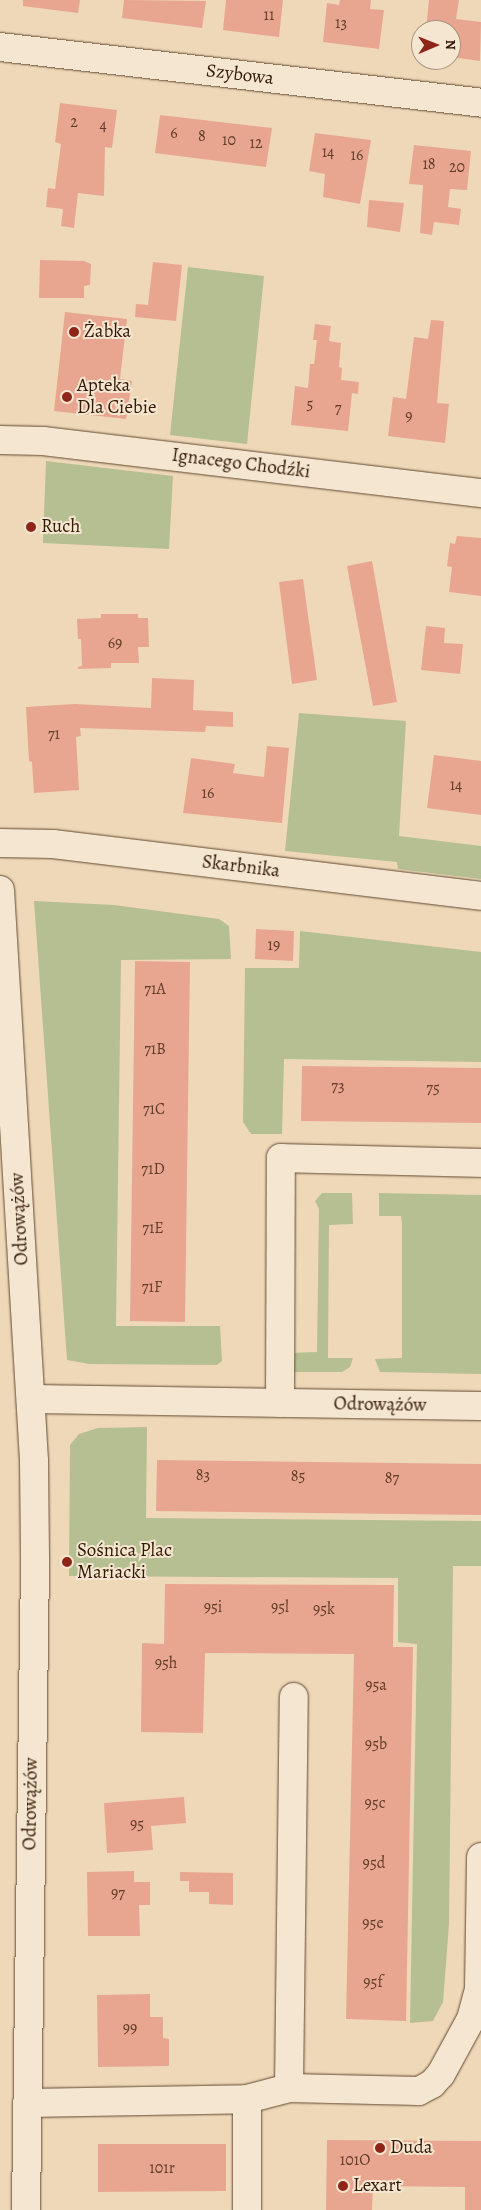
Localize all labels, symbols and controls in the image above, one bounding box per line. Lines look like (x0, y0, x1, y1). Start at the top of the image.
house number: 11 (264, 5, 274, 25)
house number: 13 (335, 13, 347, 33)
north arrow (411, 20, 461, 70)
text: N (441, 39, 460, 50)
street label: Szybowa (205, 60, 275, 90)
house number: 2 (70, 112, 78, 132)
house number: 4 (99, 115, 107, 135)
house number: 6 (170, 123, 178, 143)
house number: 8 (198, 126, 206, 146)
house number: 10 (222, 130, 236, 150)
house number: 12 (249, 133, 263, 153)
house number: 14 (322, 142, 334, 162)
house number: 16 (351, 145, 363, 165)
house number: 18 (422, 154, 436, 174)
house number: 20 (449, 157, 465, 177)
place label: Żabka (84, 321, 131, 343)
marker: Żabka (68, 326, 80, 338)
place label: Apteka Dla Ciebie (77, 375, 157, 419)
marker: Apteka Dla Ciebie (61, 391, 73, 403)
house number: 5 (307, 394, 313, 414)
house number: 7 (335, 398, 341, 418)
house number: 9 (405, 406, 413, 426)
street label: Ignacego Chodźki (170, 444, 312, 484)
place label: Ruch (41, 516, 81, 538)
marker: Ruch (25, 521, 37, 533)
house number: 69 (108, 633, 122, 653)
house number: 71 (48, 724, 60, 744)
house number: 14 (450, 775, 462, 795)
house number: 16 (202, 783, 214, 803)
street label: Skarbnika (201, 851, 281, 883)
house number: 19 (268, 935, 280, 955)
house number: 71A (144, 979, 166, 999)
house number: 71B (144, 1039, 166, 1059)
house number: 73 (331, 1076, 345, 1096)
house number: 75 (426, 1078, 440, 1098)
house number: 71C (143, 1099, 165, 1119)
house number: 71D (141, 1159, 165, 1179)
street label: Odrowążów (6, 1172, 34, 1266)
house number: 71E (142, 1218, 164, 1238)
house number: 71F (142, 1277, 162, 1297)
street label: Odrowążów (333, 1393, 427, 1417)
house number: 83 (196, 1465, 210, 1485)
house number: 85 (291, 1466, 305, 1486)
house number: 87 (385, 1468, 399, 1488)
place label: Sośnica Plac Mariacki (77, 1540, 172, 1584)
marker: Sośnica Plac Mariacki (61, 1556, 73, 1568)
house number: 95i (204, 1597, 222, 1617)
house number: 95l (271, 1597, 289, 1617)
house number: 95k (313, 1599, 335, 1619)
house number: 95h (155, 1653, 177, 1673)
house number: 95a (365, 1675, 387, 1695)
house number: 95b (365, 1734, 387, 1754)
street label: Odrowążów (19, 1757, 43, 1851)
house number: 95c (365, 1793, 385, 1813)
house number: 95 (130, 1814, 144, 1834)
house number: 95d (363, 1853, 385, 1873)
house number: 97 (111, 1883, 125, 1903)
house number: 95e (362, 1913, 384, 1933)
house number: 95f (363, 1972, 383, 1992)
house number: 99 (123, 2018, 137, 2038)
place label: Duda (390, 2137, 433, 2159)
marker: Duda (374, 2142, 386, 2154)
house number: 101O (340, 2150, 370, 2170)
house number: 101r (149, 2158, 175, 2178)
place label: Lexart (353, 2175, 402, 2197)
marker: Lexart (337, 2180, 349, 2192)

